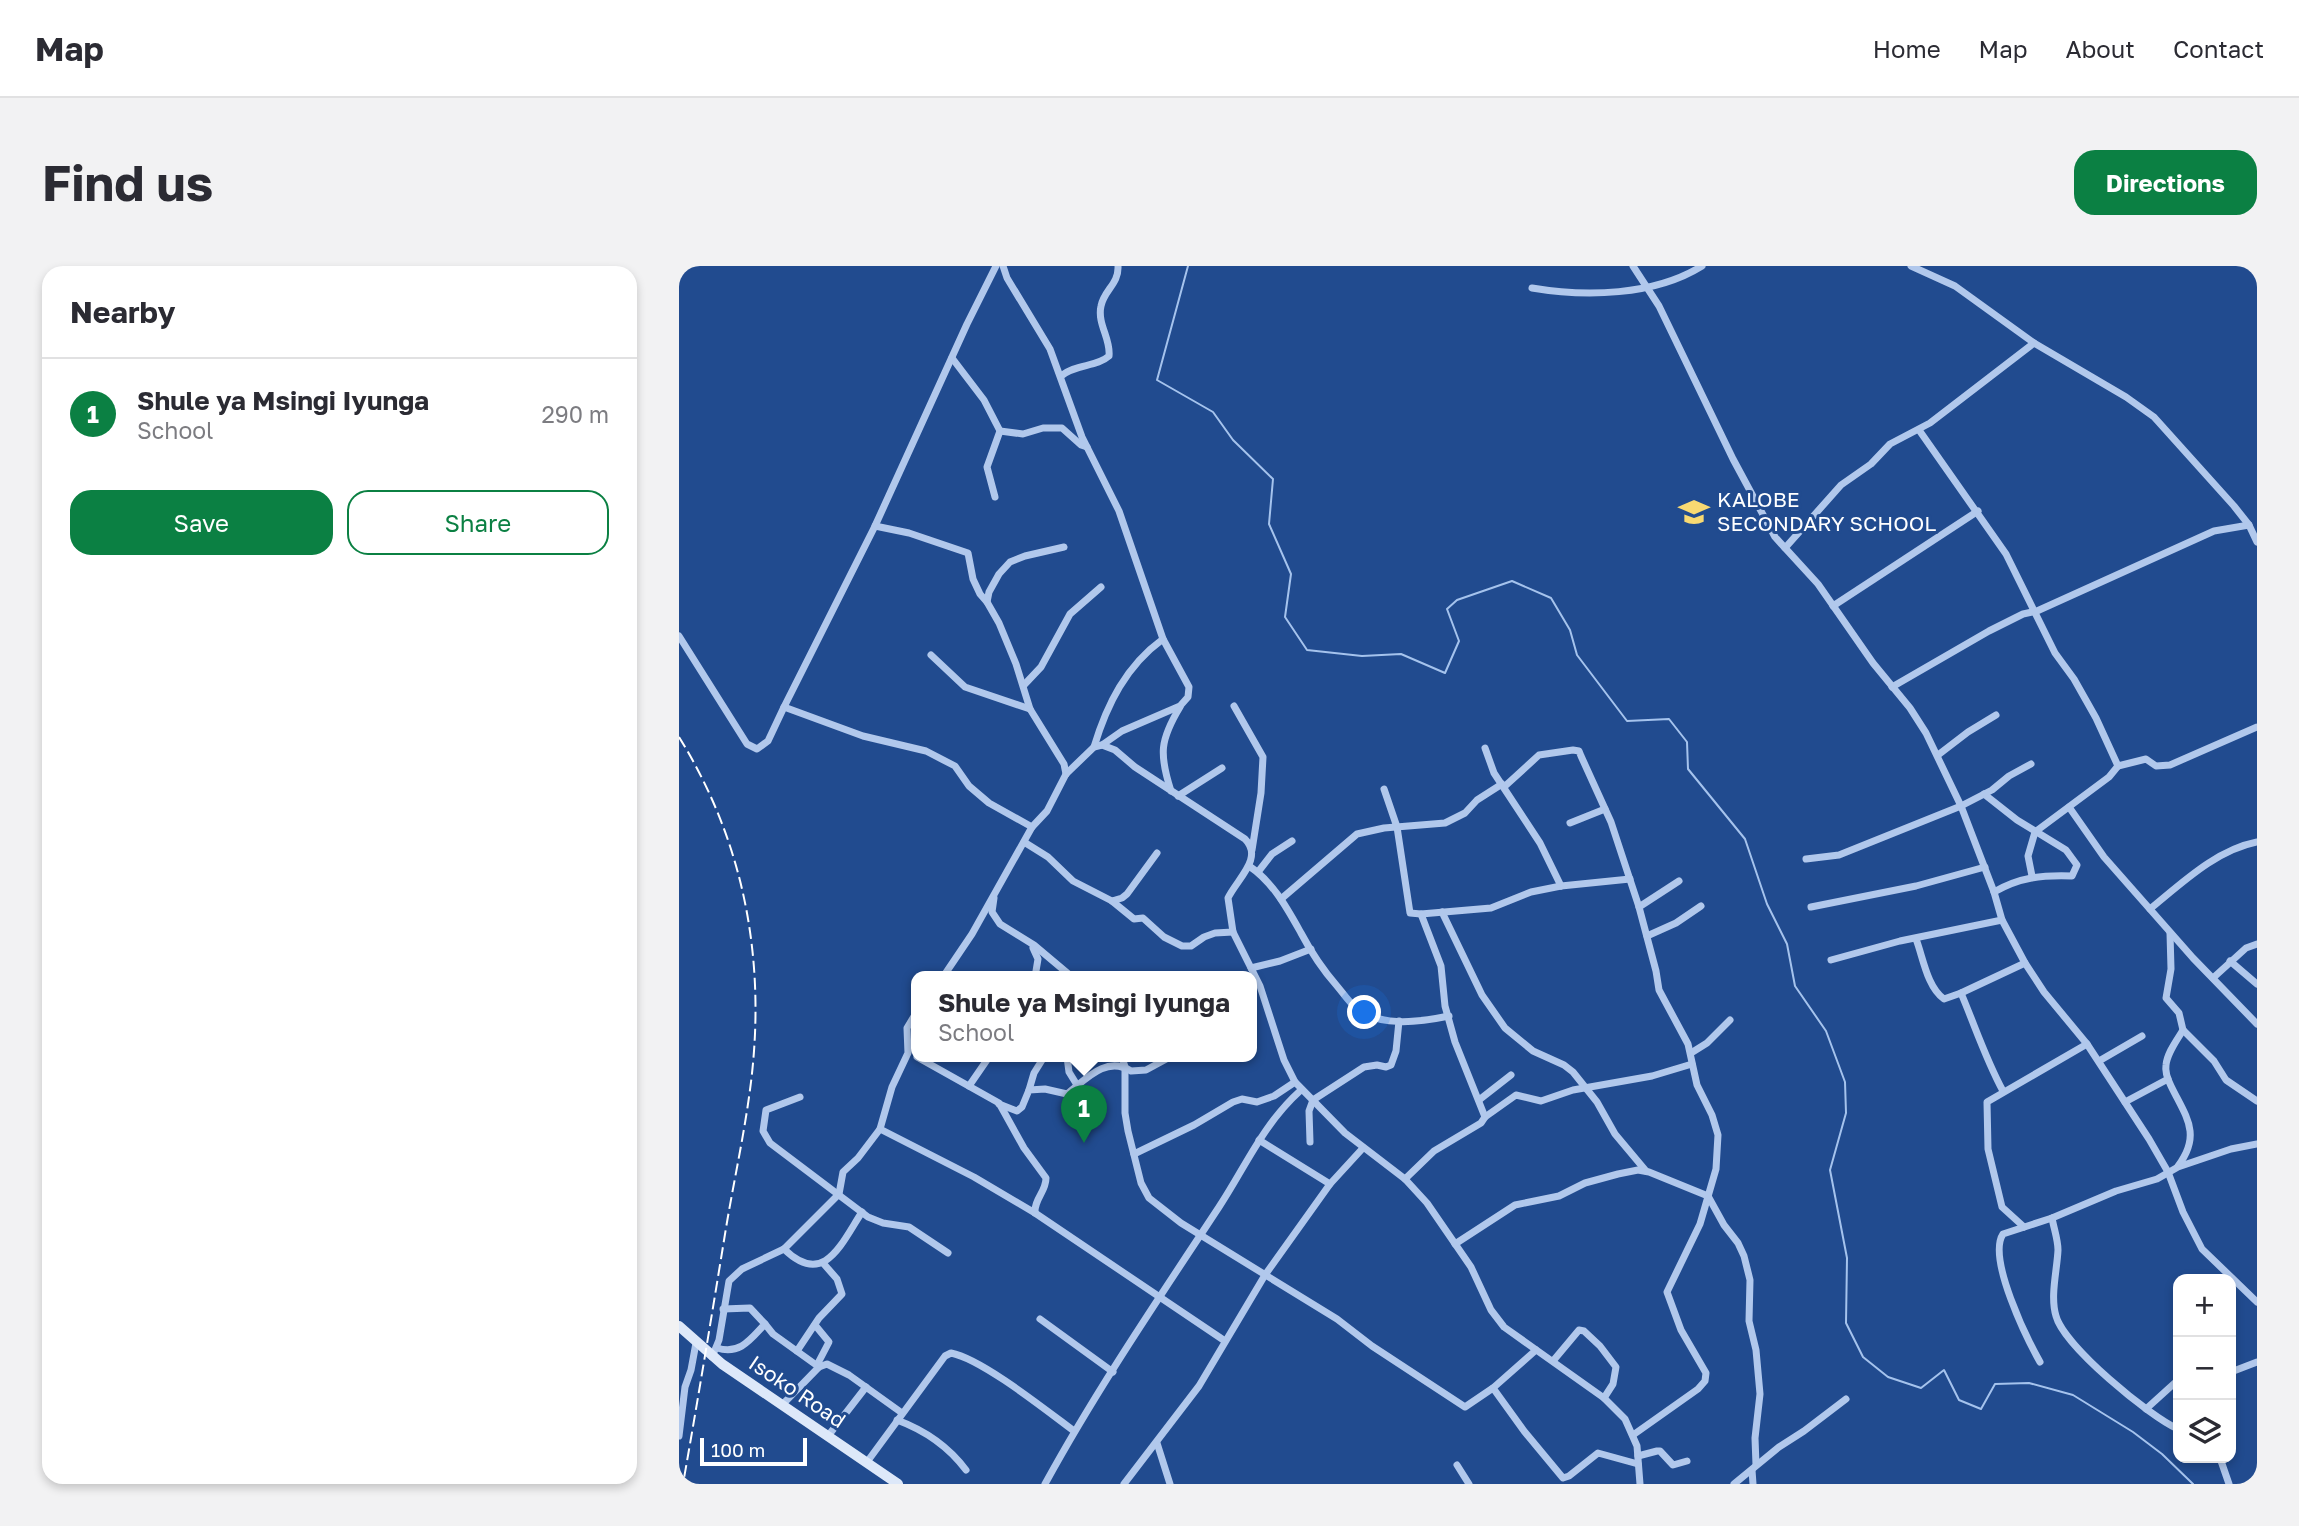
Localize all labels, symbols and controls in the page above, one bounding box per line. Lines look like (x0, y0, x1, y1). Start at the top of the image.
text: Map (35, 29, 104, 68)
text: Home (1873, 34, 1941, 63)
text: Map (1979, 34, 2028, 63)
text: About (2066, 34, 2135, 63)
text: Contact (2173, 34, 2264, 63)
button: Directions (2074, 150, 2257, 215)
text: Find us (42, 153, 213, 212)
text: Nearby (70, 294, 175, 330)
text: Shule ya Msingi Iyunga (137, 385, 429, 416)
text: 1 (87, 400, 99, 428)
text: 290 m (541, 400, 609, 428)
text: School (137, 416, 213, 444)
place label: KALOBE SECONDARY SCHOOL (1717, 486, 1936, 536)
button: Save (70, 490, 333, 555)
button: Share (347, 490, 609, 555)
school or university icon: KALOBE SECONDARY SCHOOL (1677, 495, 1711, 529)
popup (911, 971, 1257, 1062)
text: Shule ya Msingi Iyunga (938, 987, 1230, 1018)
your location (1347, 995, 1381, 1029)
text: School (938, 1018, 1014, 1046)
pin: 1 (1061, 1085, 1107, 1143)
map controls (2173, 1274, 2236, 1463)
button: + (2173, 1274, 2236, 1337)
button: − (2173, 1337, 2236, 1400)
street label: Isoko Road (744, 1349, 851, 1433)
button: layers (2173, 1400, 2236, 1463)
scale bar (700, 1435, 807, 1467)
text: 100 m (711, 1438, 765, 1461)

